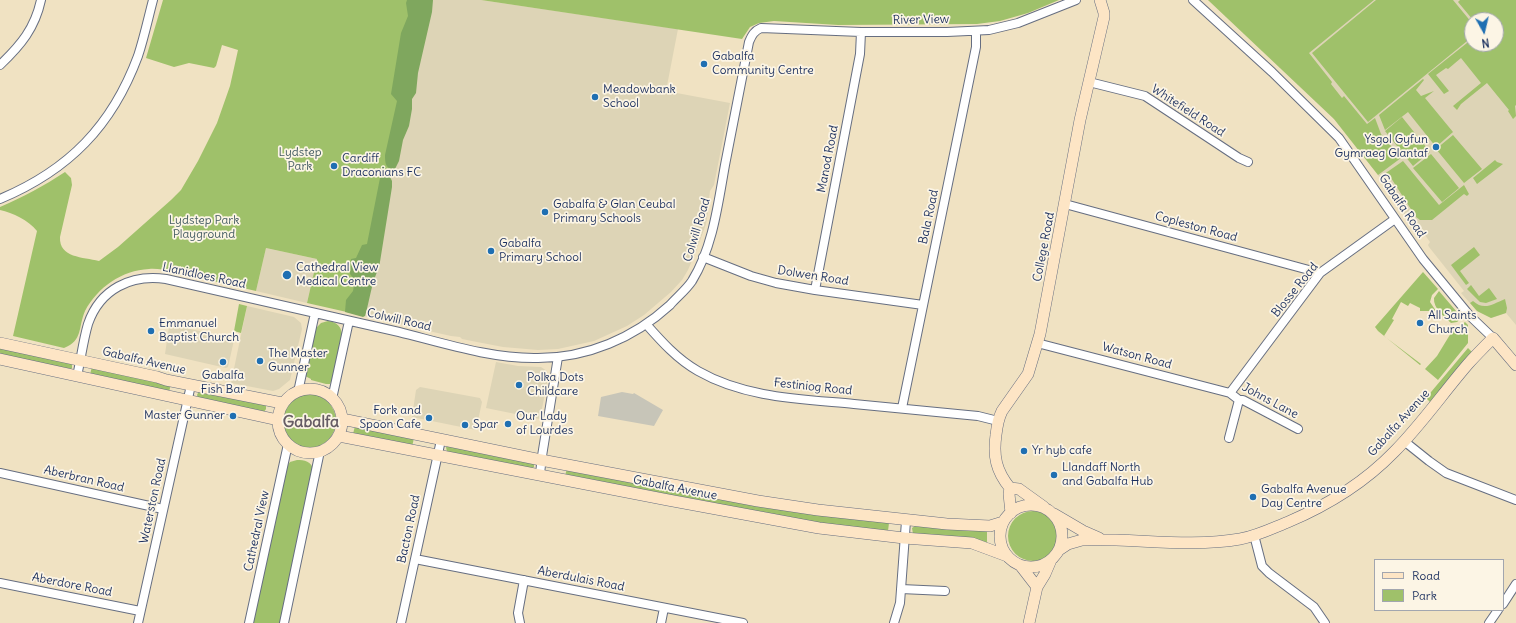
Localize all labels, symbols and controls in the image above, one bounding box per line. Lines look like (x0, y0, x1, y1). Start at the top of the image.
street label: River View (893, 12, 949, 28)
north arrow (1464, 12, 1504, 52)
text: N (1481, 35, 1490, 50)
place label: Gabalfa Community Centre (712, 50, 814, 78)
marker: Gabalfa Community Centre (699, 59, 709, 69)
street label: Whitefield Road (1149, 82, 1227, 140)
place label: Meadowbank School (603, 83, 676, 111)
marker: Meadowbank School (590, 92, 600, 102)
street label: Manod Road (814, 124, 842, 194)
place label: Ysgol Gyfun Gymraeg Glantaf (1335, 133, 1428, 161)
marker: Ysgol Gyfun Gymraeg Glantaf (1431, 142, 1441, 152)
park label: Lydstep Park (279, 146, 321, 174)
place label: Cardiff Draconians FC (342, 152, 421, 180)
marker: Cardiff Draconians FC (329, 161, 339, 171)
street label: Gabalfa Road (1376, 172, 1428, 240)
street label: Bala Road (916, 188, 942, 246)
street label: Colwill Road (681, 196, 713, 264)
place label: Gabalfa & Glan Ceubal Primary Schools (553, 198, 675, 226)
marker: Gabalfa & Glan Ceubal Primary Schools (540, 207, 550, 217)
street label: Copleston Road (1153, 209, 1239, 245)
street label: College Road (1030, 211, 1058, 283)
park label: Lydstep Park Playground (169, 214, 239, 242)
place label: Gabalfa Primary School (499, 237, 582, 265)
marker: Gabalfa Primary School (486, 246, 496, 256)
street label: Llanidloes Road (161, 260, 247, 292)
street label: Blosse Road (1269, 260, 1321, 320)
place label: Cathedral View Medical Centre (296, 261, 378, 289)
street label: Dolwen Road (776, 263, 850, 289)
marker: Cathedral View Medical Centre (281, 269, 293, 281)
street label: Colwill Road (365, 306, 433, 334)
place label: All Saints Church (1428, 309, 1476, 337)
place label: Emmanuel Baptist Church (159, 317, 239, 345)
marker: All Saints Church (1415, 318, 1425, 328)
marker: Emmanuel Baptist Church (146, 326, 156, 336)
street label: Watson Road (1101, 340, 1173, 372)
street label: Gabalfa Avenue (101, 344, 187, 378)
place label: The Master Gunner (268, 347, 328, 375)
marker: The Master Gunner (255, 356, 265, 366)
marker: Gabalfa Fish Bar (218, 357, 228, 367)
place label: Gabalfa Fish Bar (201, 369, 245, 397)
place label: Polka Dots Childcare (527, 371, 584, 399)
street label: Festiniog Road (773, 376, 853, 398)
marker: Polka Dots Childcare (514, 380, 524, 390)
street label: Johns Lane (1239, 380, 1301, 422)
street label: Gabalfa Avenue (1365, 386, 1433, 460)
place label: Fork and Spoon Cafe (359, 404, 421, 432)
place label: Master Gunner (144, 409, 225, 423)
place label: Our Lady of Lourdes (516, 410, 573, 438)
marker: Master Gunner (228, 411, 238, 421)
district label: Gabalfa (283, 412, 339, 432)
marker: Fork and Spoon Cafe (424, 413, 434, 423)
place label: Spar (473, 418, 498, 432)
marker: Our Lady of Lourdes (503, 419, 513, 429)
marker: Spar (460, 420, 470, 430)
place label: Yr hyb cafe (1032, 444, 1092, 458)
marker: Yr hyb cafe (1019, 446, 1029, 456)
street label: Waterston Road (137, 457, 169, 545)
place label: Llandaff North and Gabalfa Hub (1062, 461, 1153, 489)
street label: Aberbran Road (42, 463, 126, 495)
marker: Llandaff North and Gabalfa Hub (1049, 470, 1059, 480)
street label: Gabalfa Avenue (632, 473, 718, 503)
place label: Gabalfa Avenue Day Centre (1261, 483, 1346, 511)
street label: Cathedral View (241, 489, 273, 573)
marker: Gabalfa Avenue Day Centre (1248, 492, 1258, 502)
street label: Bacton Road (395, 494, 423, 564)
legend (1374, 559, 1504, 611)
street label: Aberdulais Road (536, 564, 626, 594)
text: Road (1412, 568, 1440, 583)
street label: Aberdore Road (31, 570, 113, 600)
text: Park (1412, 588, 1437, 603)

